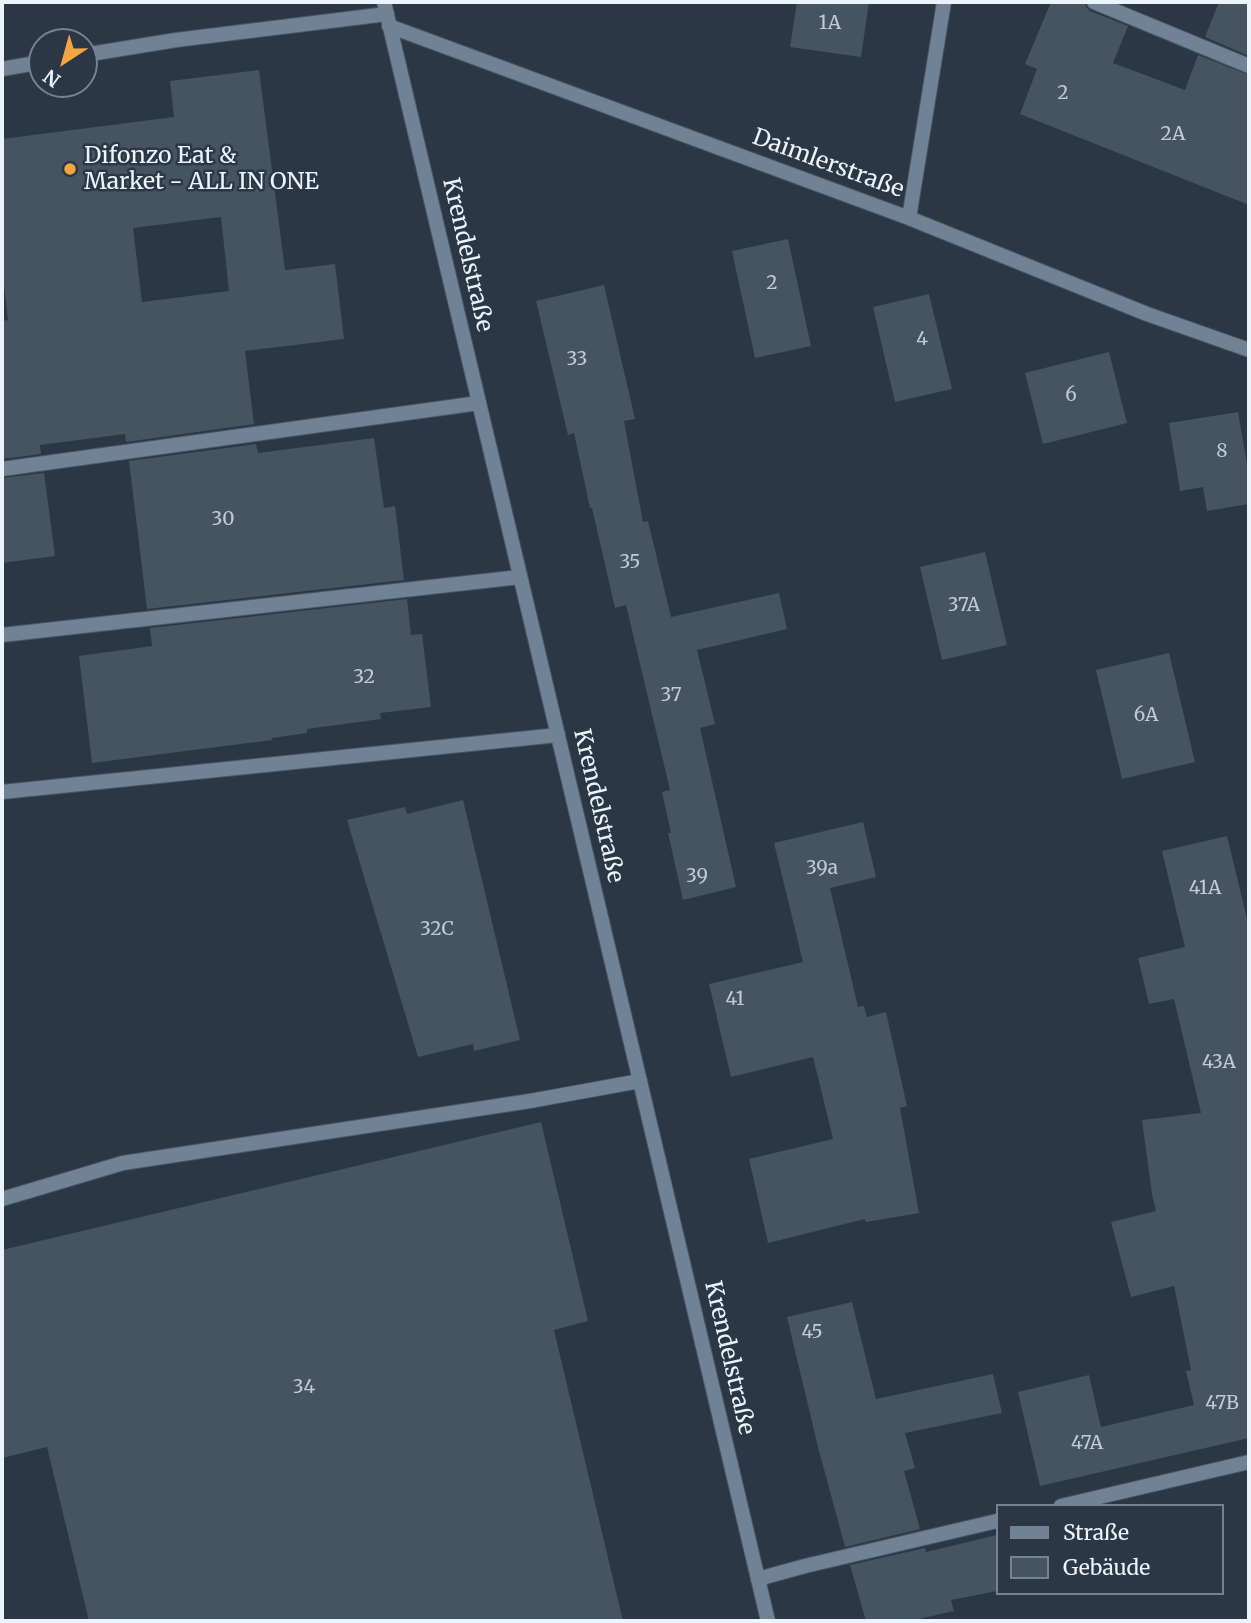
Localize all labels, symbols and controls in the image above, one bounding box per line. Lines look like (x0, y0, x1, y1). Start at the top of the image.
house number: 1A (819, 13, 841, 35)
north arrow (28, 28, 98, 98)
text: N (39, 64, 65, 92)
house number: 2 (1057, 83, 1069, 105)
street label: Daimlerstraße (748, 124, 908, 204)
house number: 2A (1161, 124, 1185, 146)
place label: Difonzo Eat & Market - ALL IN ONE (84, 142, 319, 196)
marker: Difonzo Eat & Market - ALL IN ONE (62, 161, 78, 177)
street label: Krendelstraße (436, 176, 498, 334)
house number: 2 (766, 273, 778, 295)
house number: 4 (916, 329, 928, 351)
house number: 33 (567, 349, 587, 371)
house number: 6 (1065, 385, 1077, 407)
house number: 8 (1216, 441, 1228, 463)
house number: 30 (212, 509, 234, 531)
house number: 35 (620, 552, 640, 574)
house number: 37A (948, 595, 980, 617)
house number: 32 (353, 667, 375, 689)
house number: 37 (660, 685, 682, 707)
house number: 6A (1134, 705, 1158, 727)
street label: Krendelstraße (567, 727, 629, 885)
house number: 39a (806, 858, 838, 880)
house number: 39 (686, 866, 708, 888)
house number: 41A (1189, 878, 1221, 900)
house number: 32C (420, 919, 454, 941)
house number: 41 (726, 989, 744, 1011)
house number: 43A (1202, 1052, 1236, 1074)
street label: Krendelstraße (698, 1279, 760, 1437)
house number: 45 (801, 1322, 823, 1344)
house number: 34 (293, 1377, 315, 1399)
house number: 47B (1205, 1393, 1239, 1415)
house number: 47A (1071, 1433, 1103, 1455)
legend (996, 1504, 1223, 1595)
text: Straße (1063, 1519, 1129, 1546)
text: Gebäude (1063, 1554, 1150, 1581)

